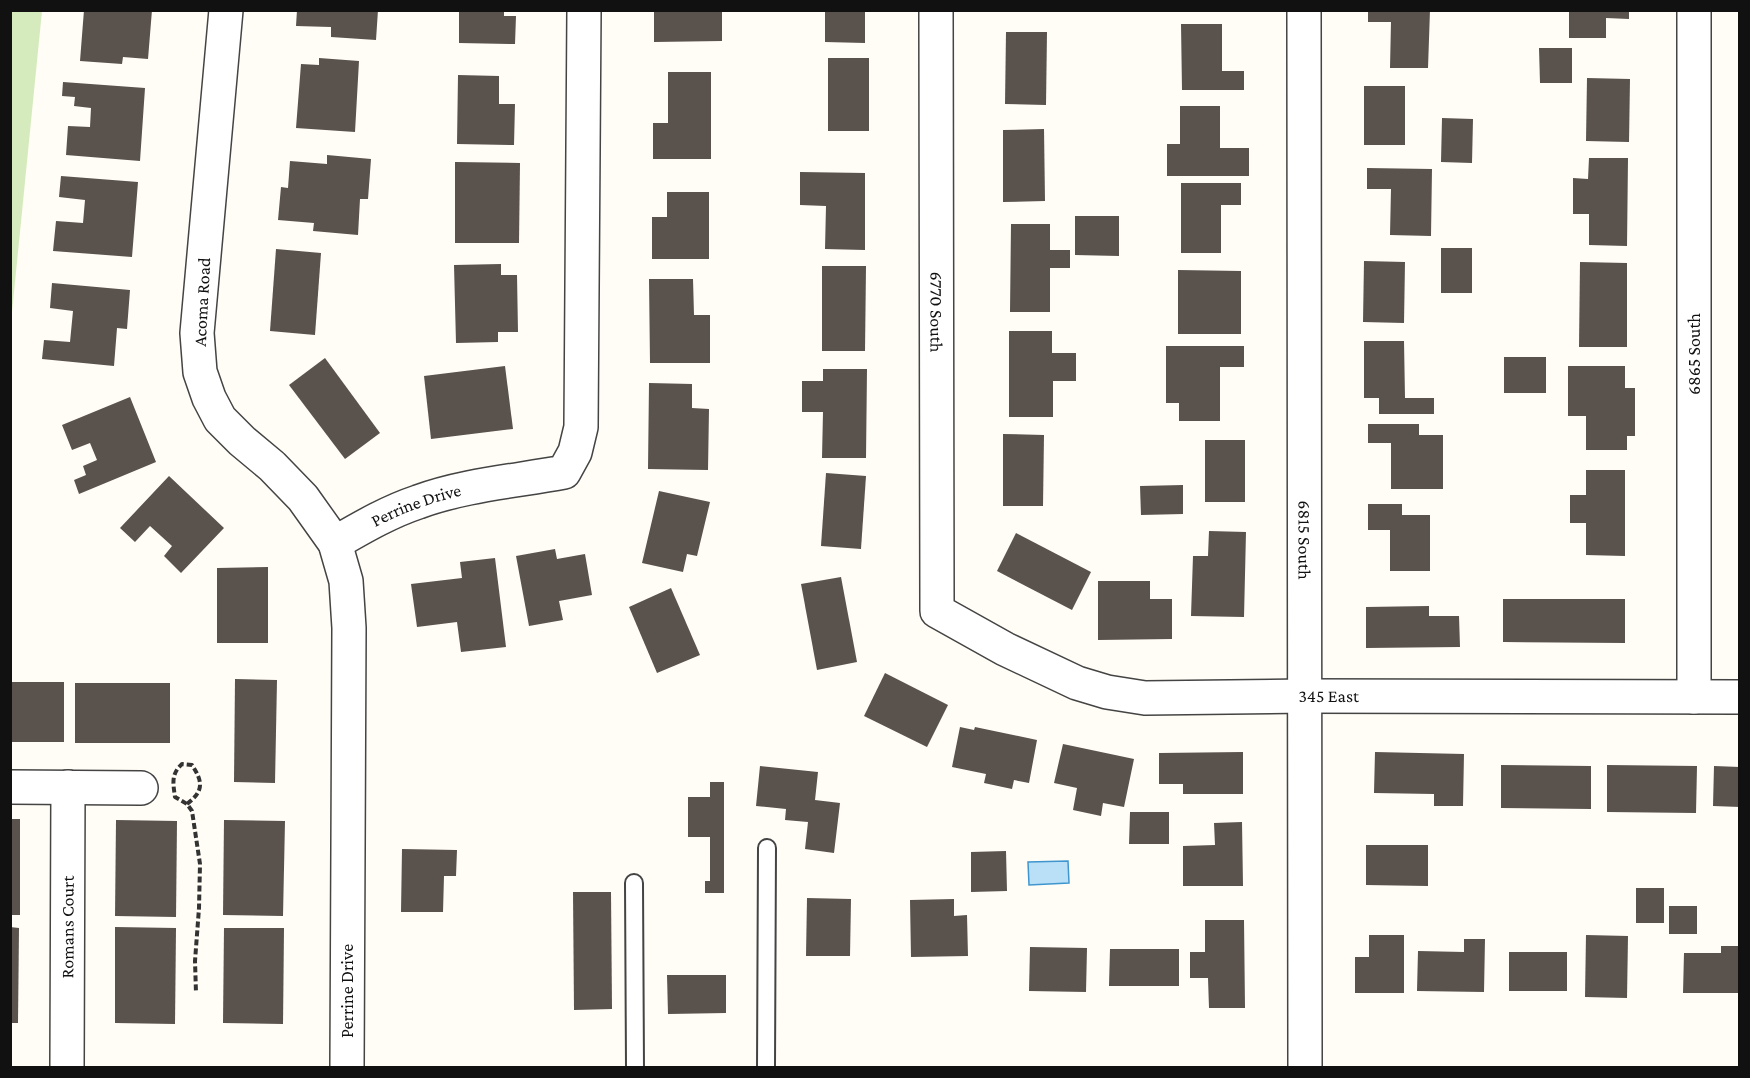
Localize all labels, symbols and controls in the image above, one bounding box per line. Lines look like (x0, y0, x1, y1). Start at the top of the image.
street label: Acoma Road (190, 256, 214, 347)
street label: 6770 South (926, 272, 947, 353)
street label: 6865 South (1684, 313, 1704, 395)
street label: Perrine Drive (368, 480, 463, 531)
street label: 6815 South (1294, 500, 1315, 580)
street label: 345 East (1298, 686, 1360, 706)
street label: Romans Court (57, 874, 78, 979)
street label: Perrine Drive (337, 944, 357, 1038)

